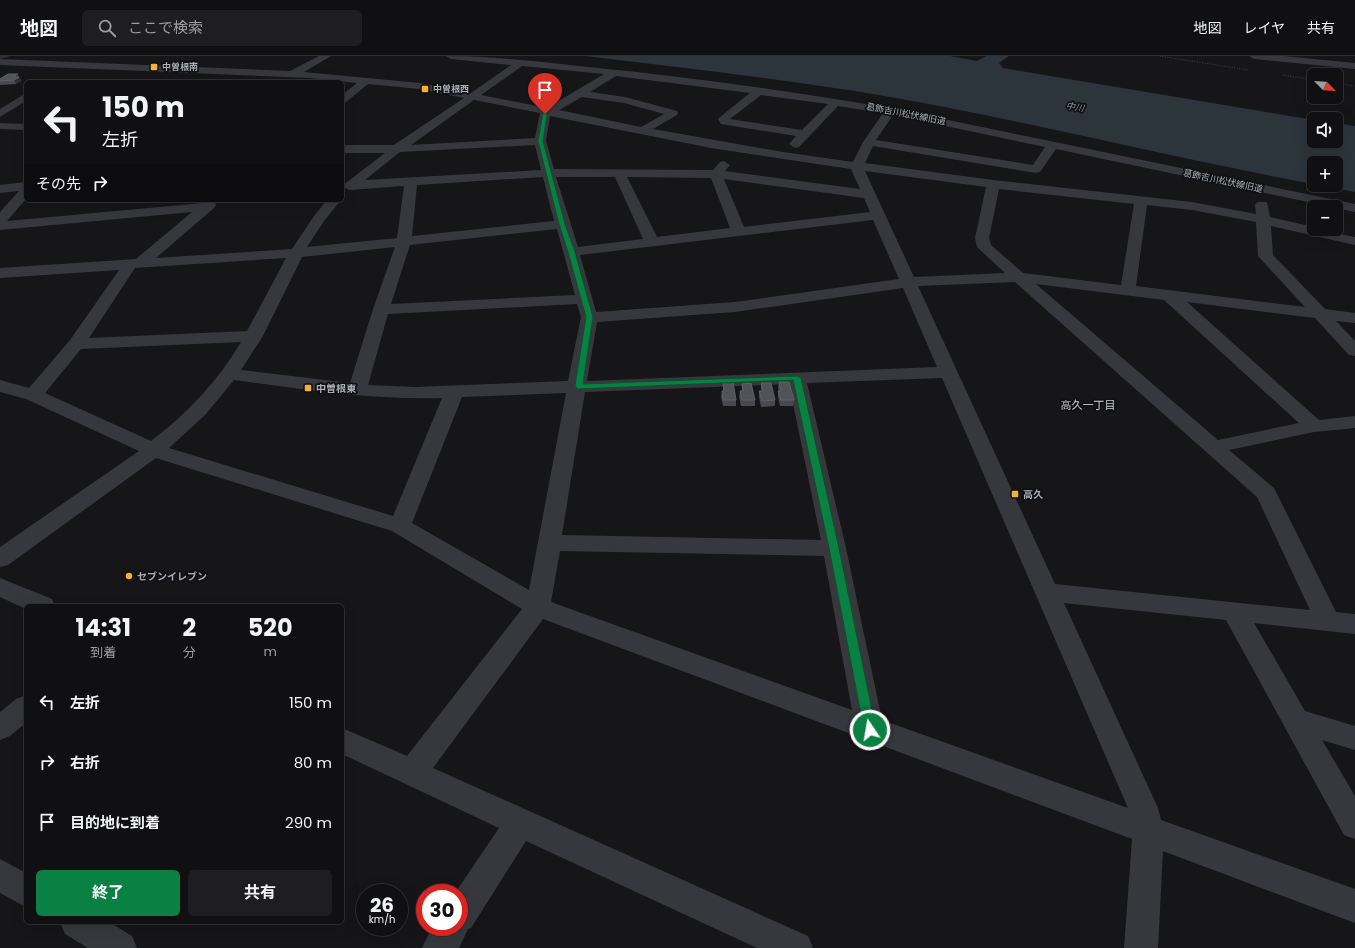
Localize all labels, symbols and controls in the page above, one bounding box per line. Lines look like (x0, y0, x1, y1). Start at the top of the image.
search box (82, 10, 362, 46)
text: 地図 (20, 15, 58, 42)
icon: search (96, 17, 118, 39)
text: ここで検索 (128, 17, 203, 38)
text: 地図 (1193, 18, 1221, 38)
text: レイヤ (1243, 18, 1285, 38)
text: 共有 (1307, 18, 1335, 38)
place label: 中曽根南 (162, 61, 198, 73)
marker: 中曽根南 (149, 62, 159, 72)
north arrow (1307, 68, 1343, 104)
map controls (1307, 68, 1343, 236)
pin (528, 73, 562, 114)
icon: arrive (534, 79, 556, 101)
place label: 中曽根西 (433, 83, 469, 95)
marker: 中曽根西 (420, 84, 430, 94)
text: 150 m (102, 88, 185, 127)
icon: left (36, 96, 88, 148)
street label: 葛飾吉川松伏線旧道 (865, 100, 947, 128)
water label: 中川 (1065, 100, 1086, 115)
button: sound (1307, 112, 1343, 148)
text: 左折 (102, 127, 138, 152)
button: + (1307, 156, 1343, 192)
street label: 葛飾吉川松伏線旧道 (1182, 167, 1264, 195)
icon: right (89, 172, 111, 194)
text: その先 (36, 173, 81, 194)
button: − (1307, 200, 1343, 236)
place label: 中曽根東 (316, 381, 357, 396)
marker: 中曽根東 (303, 383, 313, 393)
district label: 高久一丁目 (1061, 397, 1116, 413)
place label: 高久 (1023, 487, 1043, 502)
marker: 高久 (1010, 489, 1020, 499)
place label: セブンイレブン (137, 569, 207, 584)
marker: セブンイレブン (124, 571, 134, 581)
text: 14:31 (75, 611, 131, 644)
text: 2 (182, 611, 196, 644)
text: 520 (248, 611, 293, 644)
text: m (263, 642, 277, 661)
text: 到着 (90, 643, 116, 662)
text: 分 (183, 643, 196, 662)
icon: left (36, 691, 58, 713)
text: 左折 (70, 692, 100, 713)
text: 150 m (289, 692, 332, 713)
position arrow (849, 709, 891, 751)
icon: right (36, 751, 58, 773)
text: 右折 (70, 752, 100, 773)
text: 80 m (294, 752, 332, 773)
icon: arrive (36, 811, 58, 833)
text: 目的地に到着 (70, 812, 160, 833)
text: 290 m (285, 812, 332, 833)
button: 終了 (36, 870, 180, 916)
button: 共有 (188, 870, 332, 916)
speed limit sign: 30 (416, 884, 468, 936)
text: 26 (370, 891, 394, 919)
text: km/h (369, 912, 395, 927)

